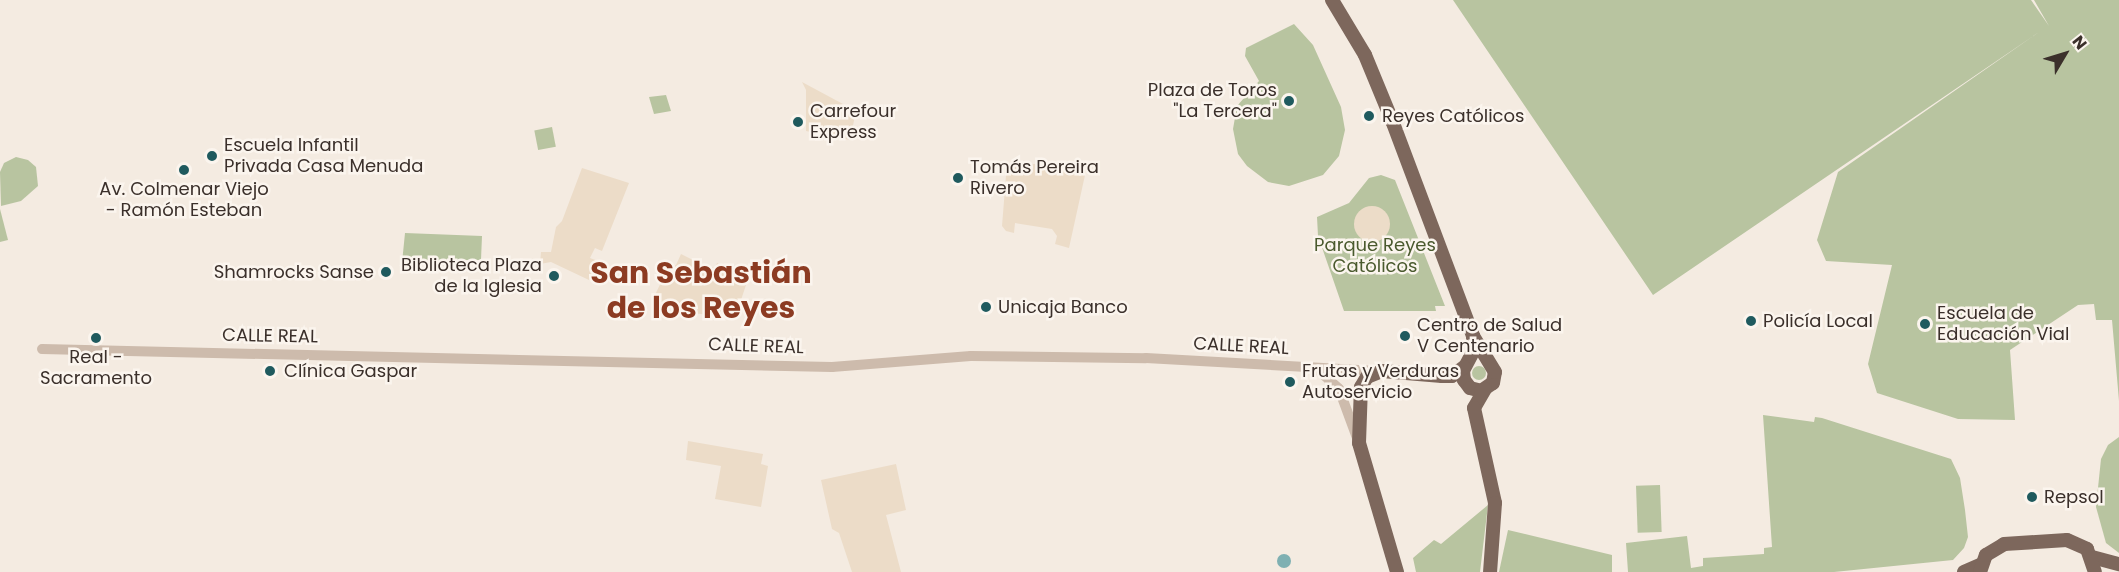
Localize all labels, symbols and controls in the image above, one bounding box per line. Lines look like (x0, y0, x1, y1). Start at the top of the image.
north arrow (2035, 24, 2095, 84)
text: N (2067, 31, 2092, 54)
place label: Plaza de Toros "La Tercera" (1148, 80, 1277, 122)
marker: Plaza de Toros "La Tercera" (1282, 94, 1296, 108)
place label: Carrefour Express (810, 101, 896, 144)
place label: Reyes Católicos (1382, 105, 1524, 127)
marker: Reyes Católicos (1360, 107, 1378, 125)
marker: Carrefour Express (791, 115, 805, 129)
place label: Escuela Infantil Privada Casa Menuda (224, 135, 423, 178)
marker: Escuela Infantil Privada Casa Menuda (205, 149, 219, 163)
place label: Tomás Pereira Rivero (970, 157, 1099, 200)
marker: Av. Colmenar Viejo - Ramón Esteban (177, 163, 191, 177)
marker: Tomás Pereira Rivero (951, 171, 965, 185)
place label: Av. Colmenar Viejo - Ramón Esteban (99, 179, 269, 222)
park label: Parque Reyes Católicos (1314, 235, 1436, 278)
place label: Biblioteca Plaza de la Iglesia (401, 255, 542, 298)
district label: San Sebastián de los Reyes (590, 255, 812, 326)
place label: Shamrocks Sanse (214, 261, 374, 283)
marker: Shamrocks Sanse (379, 265, 393, 279)
marker: Biblioteca Plaza de la Iglesia (547, 269, 561, 283)
place label: Unicaja Banco (998, 296, 1128, 318)
marker: Unicaja Banco (979, 300, 993, 314)
place label: Escuela de Educación Vial (1937, 303, 2069, 346)
place label: Policía Local (1763, 310, 1873, 332)
marker: Policía Local (1744, 314, 1758, 328)
place label: Centro de Salud V Centenario (1417, 315, 1562, 358)
marker: Escuela de Educación Vial (1918, 317, 1932, 331)
street label: CALLE REAL (222, 324, 318, 348)
marker: Centro de Salud V Centenario (1398, 329, 1412, 343)
marker: Real - Sacramento (89, 331, 103, 345)
street label: CALLE REAL (1193, 333, 1289, 359)
street label: CALLE REAL (708, 334, 804, 358)
place label: Real - Sacramento (40, 347, 152, 389)
place label: Clínica Gaspar (284, 360, 417, 382)
place label: Frutas y Verduras Autoservicio (1302, 361, 1459, 404)
marker: Clínica Gaspar (261, 362, 279, 380)
marker: Frutas y Verduras Autoservicio (1283, 375, 1297, 389)
place label: Repsol (2044, 486, 2104, 508)
marker: Repsol (2025, 490, 2039, 504)

